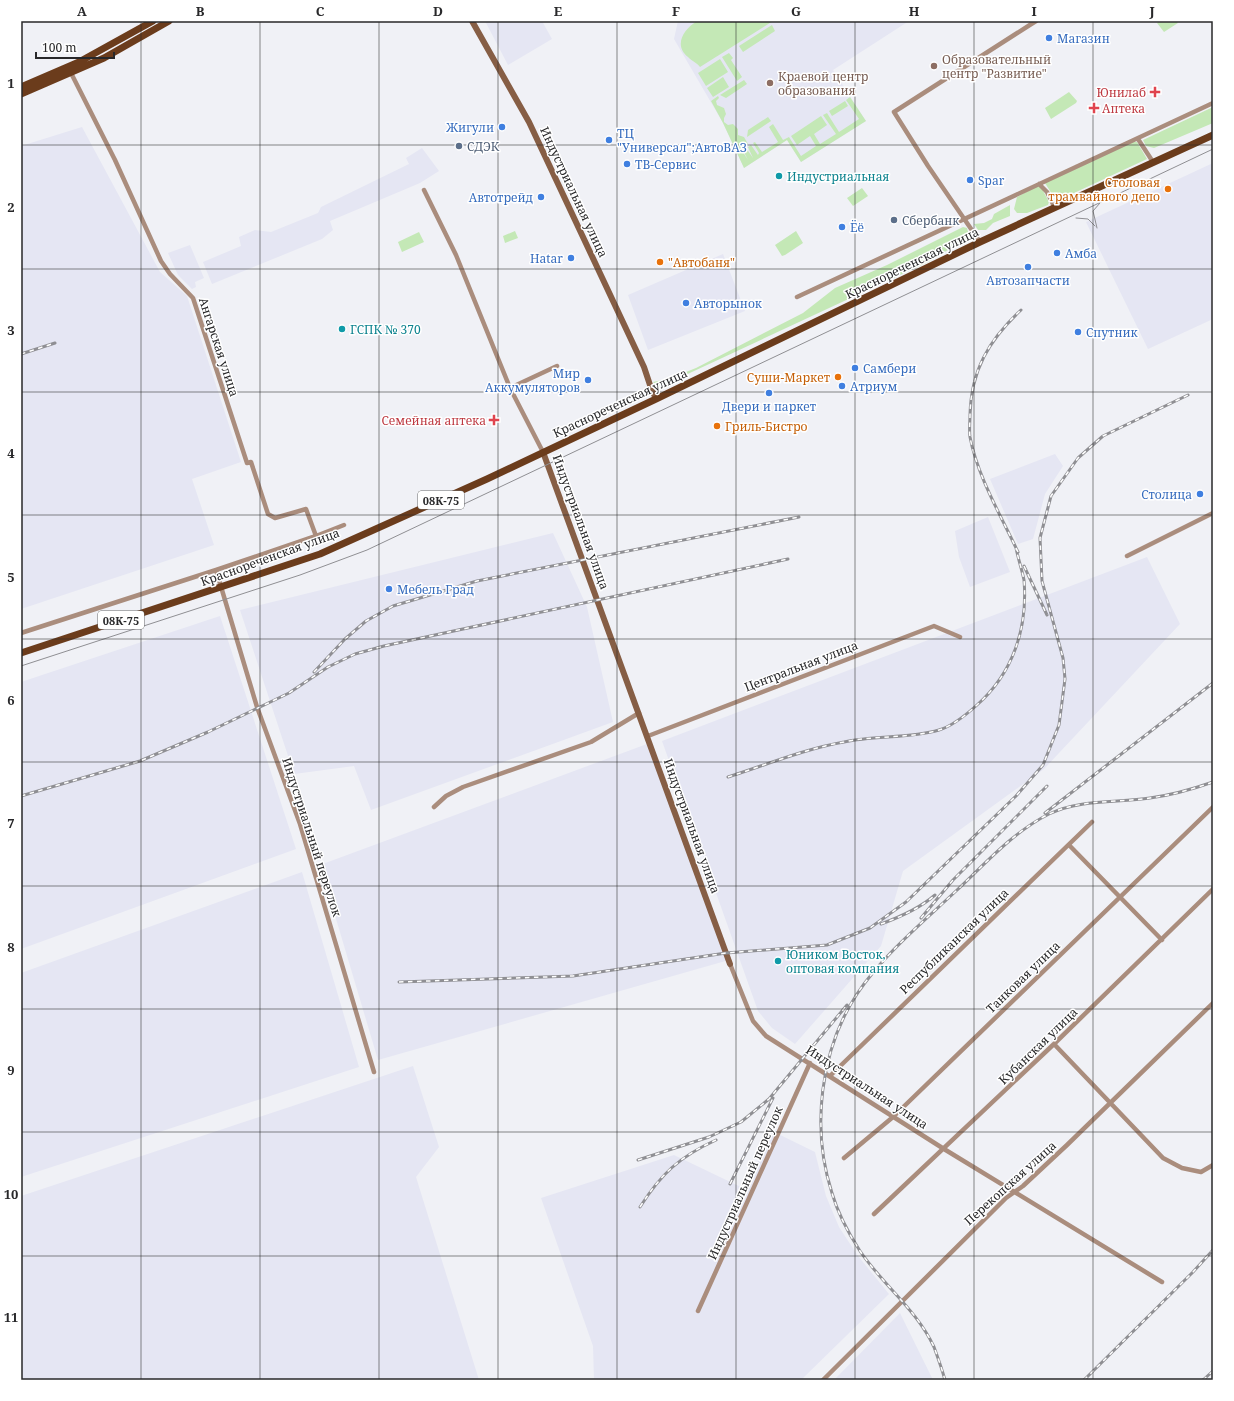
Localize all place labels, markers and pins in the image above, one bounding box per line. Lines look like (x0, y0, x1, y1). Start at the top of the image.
place label: Магазин (1057, 30, 1110, 47)
marker: Магазин (1044, 33, 1054, 43)
place label: Образовательный центр "Развитие" (942, 51, 1051, 82)
marker: Образовательный центр "Развитие" (929, 61, 939, 71)
place label: Краевой центр образования (778, 68, 869, 99)
marker: Краевой центр образования (765, 78, 775, 88)
place label: Юнилаб (1096, 84, 1146, 101)
marker: Юнилаб (1149, 86, 1161, 98)
place label: Аптека (1102, 100, 1145, 117)
marker: Аптека (1089, 103, 1099, 113)
place label: Жигули (445, 119, 494, 136)
marker: Жигули (497, 122, 507, 132)
place label: ТЦ "Универсал";АвтоВАЗ (617, 125, 747, 156)
marker: ТЦ "Универсал";АвтоВАЗ (604, 135, 614, 145)
place label: СДЭК (467, 138, 500, 155)
marker: СДЭК (454, 141, 464, 151)
place label: ТВ-Сервис (635, 156, 696, 173)
marker: ТВ-Сервис (622, 159, 632, 169)
place label: Индустриальная (787, 168, 889, 185)
marker: Индустриальная (774, 171, 784, 181)
place label: Spar (978, 172, 1005, 189)
place label: Столовая трамвайного депо (1048, 174, 1160, 205)
marker: Spar (965, 175, 975, 185)
marker: Столовая трамвайного депо (1163, 184, 1173, 194)
place label: Автотрейд (469, 189, 533, 206)
marker: Автотрейд (536, 192, 546, 202)
place label: Сбербанк (902, 212, 960, 229)
marker: Сбербанк (889, 215, 899, 225)
place label: Ёё (850, 219, 864, 236)
marker: Ёё (837, 222, 847, 232)
place label: Амба (1065, 245, 1097, 262)
marker: Амба (1052, 248, 1062, 258)
place label: Hatar (530, 250, 563, 267)
marker: Hatar (566, 253, 576, 263)
place label: "Автобаня" (668, 254, 735, 271)
marker: "Автобаня" (655, 257, 665, 267)
marker: Автозапчасти (1023, 262, 1033, 272)
place label: Автозапчасти (986, 272, 1070, 289)
place label: Авторынок (694, 295, 763, 312)
marker: Авторынок (681, 298, 691, 308)
place label: ГСПК № 370 (350, 321, 421, 338)
marker: ГСПК № 370 (337, 324, 347, 334)
place label: Спутник (1086, 324, 1139, 341)
marker: Спутник (1073, 327, 1083, 337)
place label: Самбери (863, 360, 916, 377)
marker: Самбери (850, 363, 860, 373)
place label: Мир Аккумуляторов (485, 365, 580, 396)
place label: Суши-Маркет (747, 369, 831, 386)
marker: Суши-Маркет (833, 372, 843, 382)
marker: Мир Аккумуляторов (583, 375, 593, 385)
place label: Атриум (850, 378, 897, 395)
marker: Атриум (837, 381, 847, 391)
marker: Двери и паркет (764, 388, 774, 398)
place label: Двери и паркет (722, 398, 817, 415)
place label: Семейная аптека (381, 412, 486, 429)
marker: Семейная аптека (489, 415, 499, 425)
place label: Гриль-Бистро (725, 418, 808, 435)
marker: Гриль-Бистро (712, 421, 722, 431)
place label: Столица (1141, 486, 1192, 503)
marker: Столица (1195, 489, 1205, 499)
place label: Мебель Град (397, 581, 474, 598)
marker: Мебель Град (384, 584, 394, 594)
place label: Юником Восток, оптовая компания (786, 946, 899, 977)
marker: Юником Восток, оптовая компания (773, 956, 783, 966)

